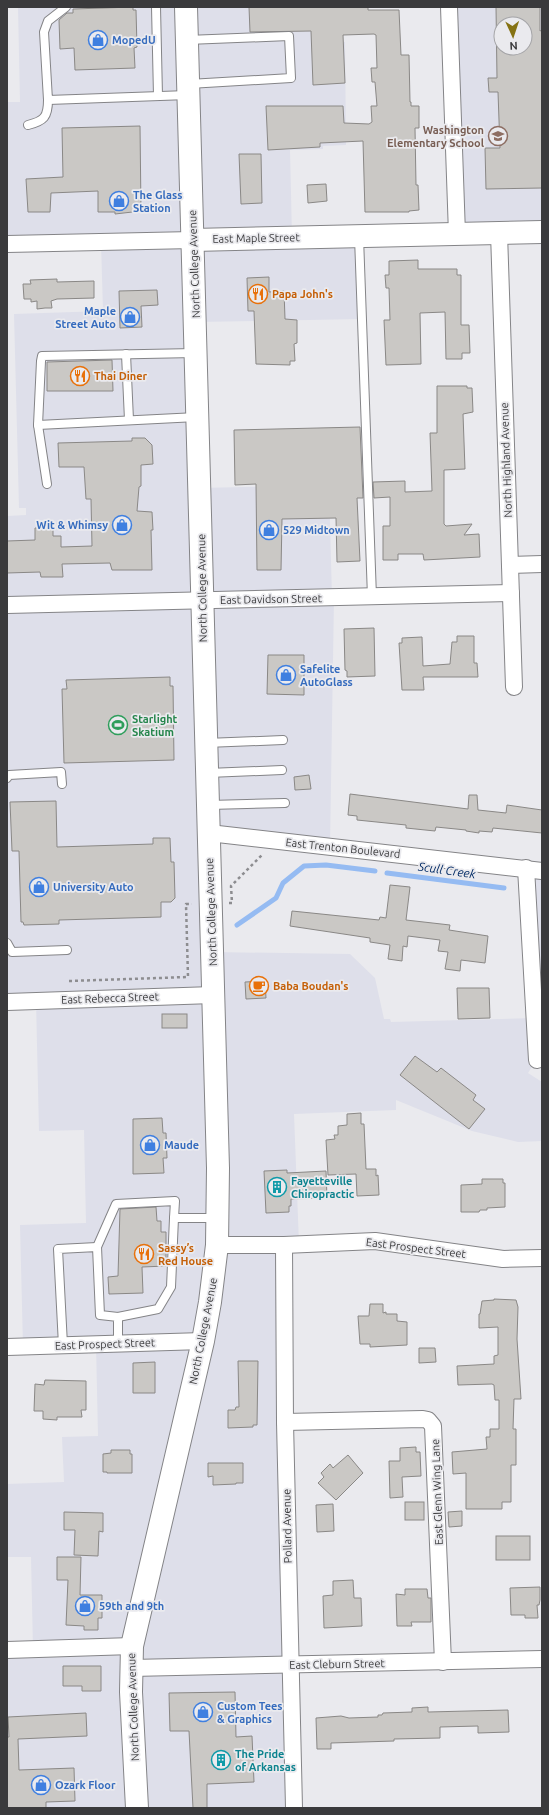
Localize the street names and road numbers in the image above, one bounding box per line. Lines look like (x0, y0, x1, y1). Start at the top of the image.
street label: North College Avenue (186, 210, 202, 318)
street label: East Maple Street (212, 231, 300, 245)
street label: North Highland Avenue (498, 402, 514, 518)
street label: North College Avenue (195, 534, 209, 642)
street label: East Davidson Street (220, 592, 323, 606)
street label: East Trenton Boulevard (285, 836, 401, 860)
street label: North College Avenue (203, 858, 219, 966)
street label: East Rebecca Street (61, 990, 160, 1006)
street label: East Prospect Street (365, 1236, 467, 1260)
street label: North College Avenue (187, 1277, 219, 1385)
street label: East Prospect Street (55, 1336, 156, 1352)
street label: East Glenn Wing Lane (429, 1439, 445, 1545)
street label: Pollard Avenue (280, 1489, 294, 1563)
street label: North College Avenue (125, 1653, 141, 1761)
street label: East Cleburn Street (289, 1657, 386, 1671)

